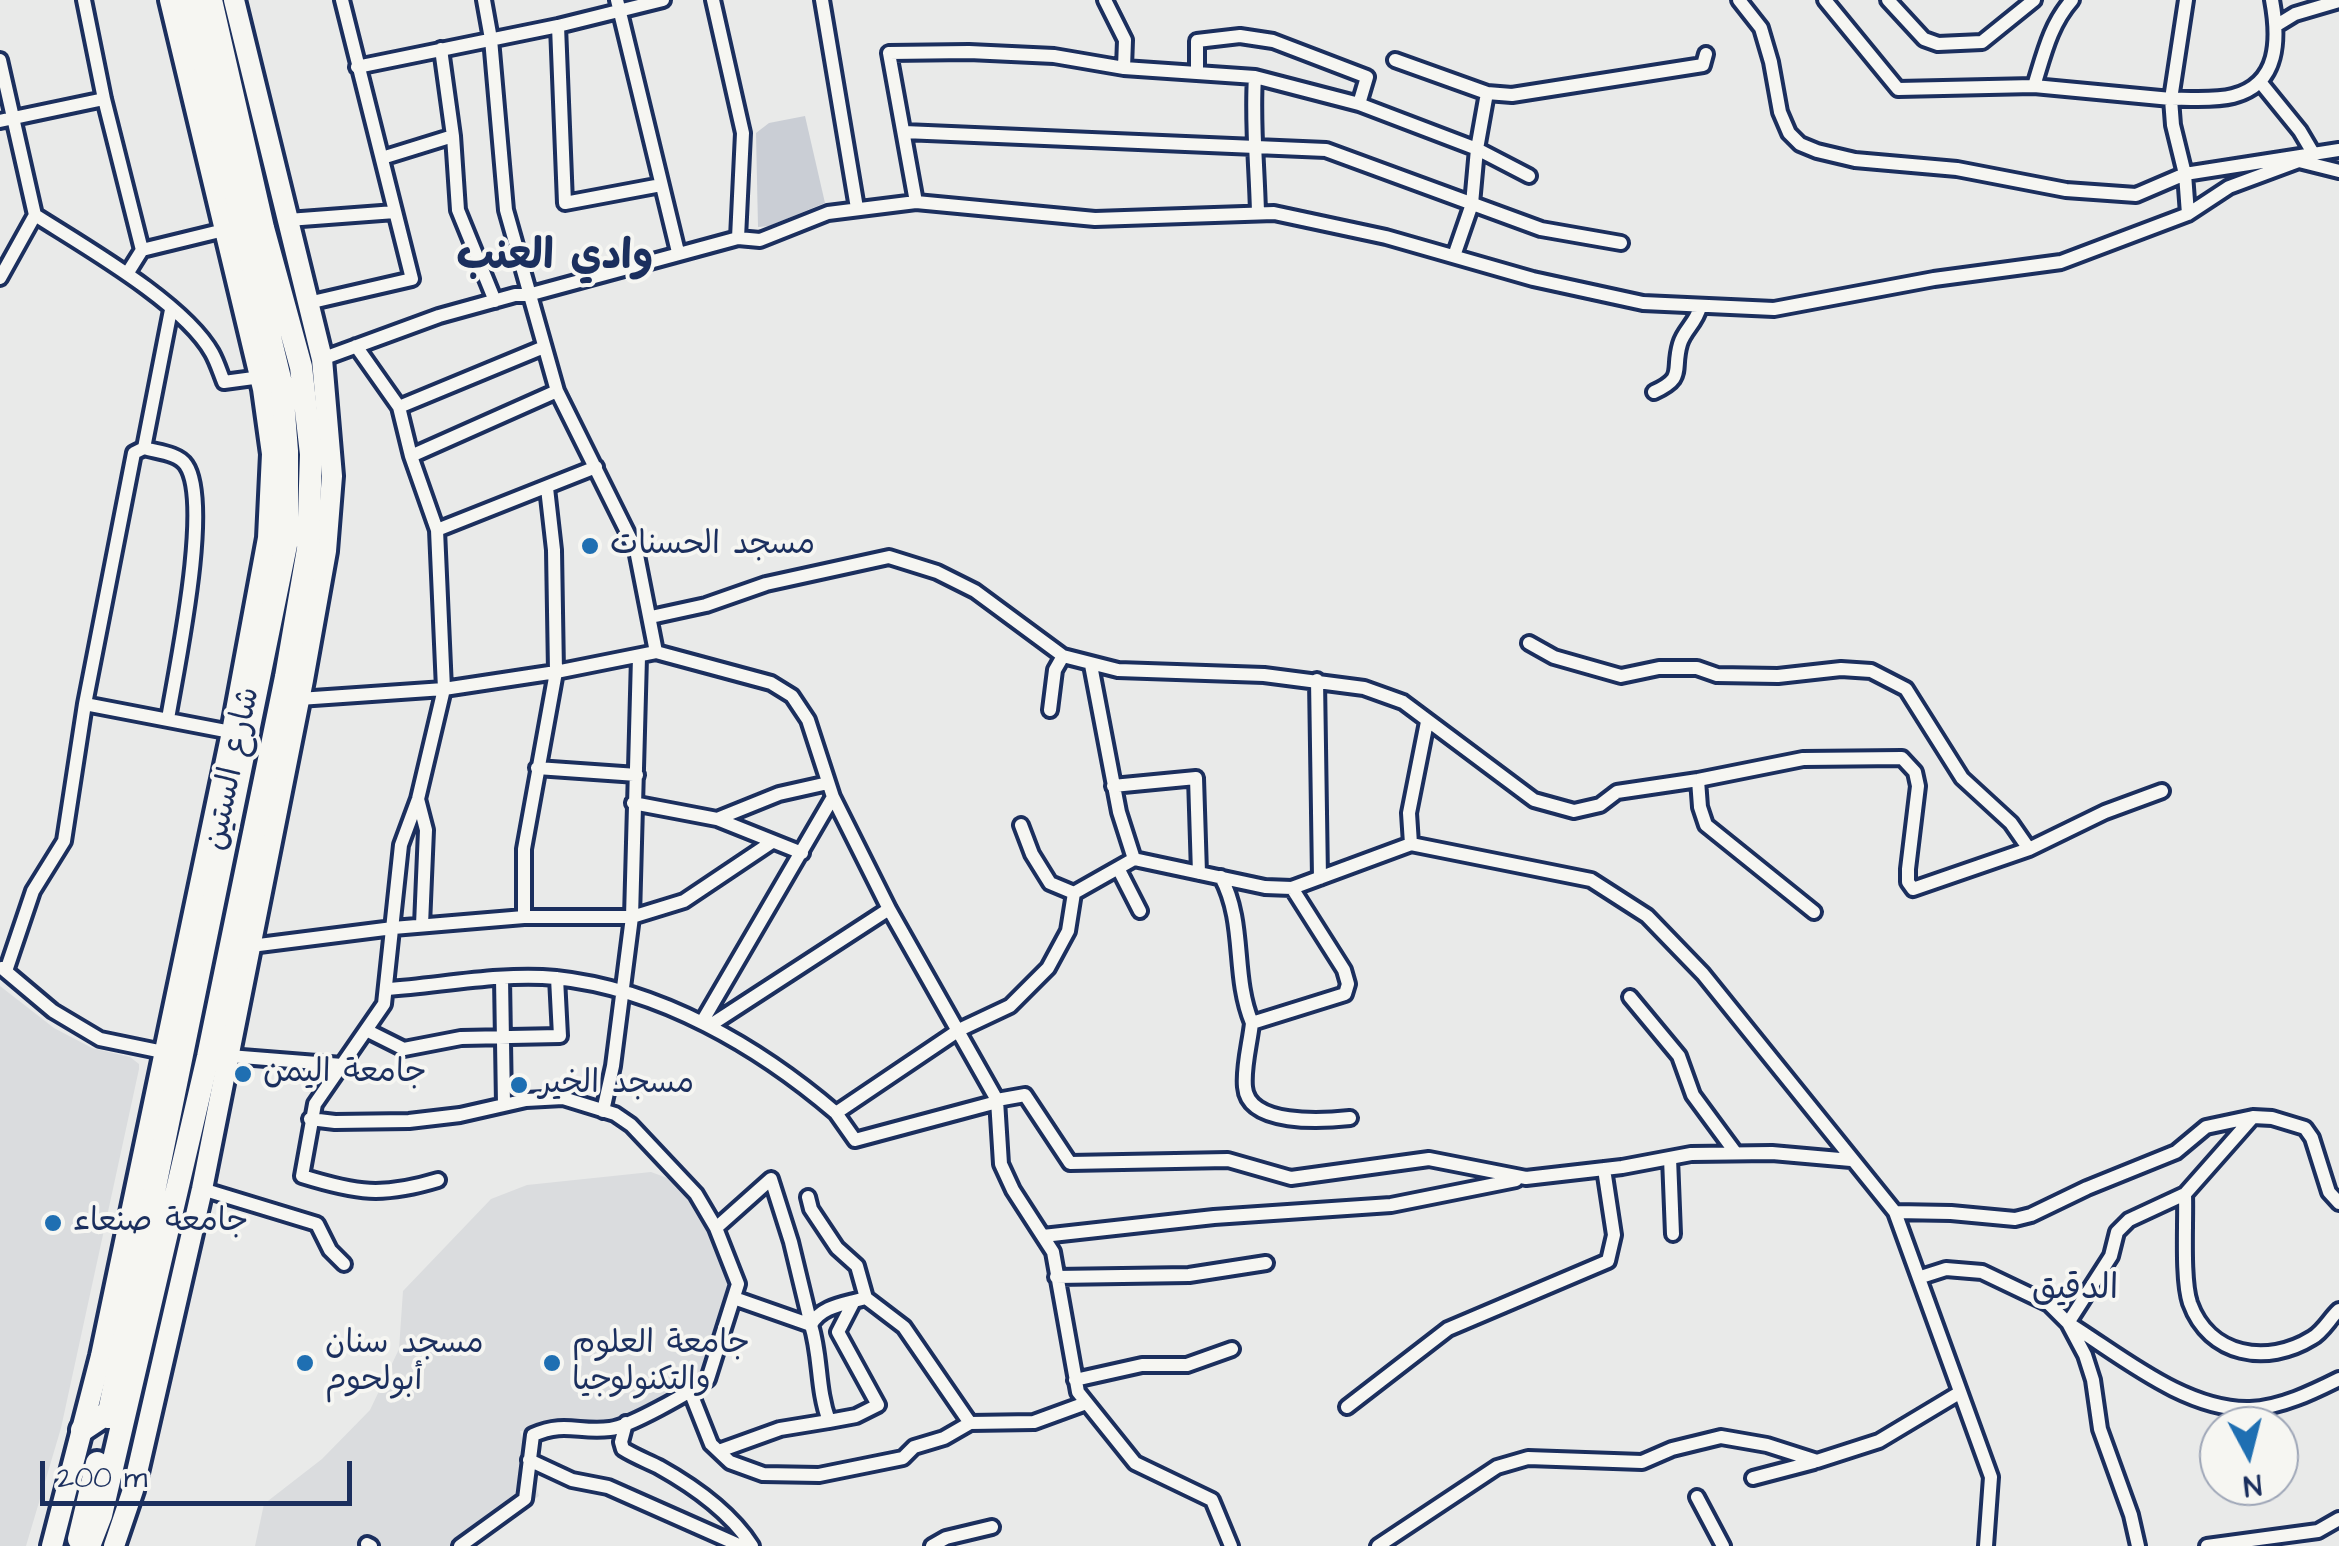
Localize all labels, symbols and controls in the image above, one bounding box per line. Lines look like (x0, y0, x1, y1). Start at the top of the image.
district label: وادي العنب (457, 234, 653, 284)
place label: مسجد الحسنات (610, 527, 815, 565)
marker: مسجد الحسنات (579, 535, 601, 557)
street label: شارع الستين (198, 684, 270, 854)
place label: جامعة اليمن (263, 1055, 427, 1093)
marker: جامعة اليمن (232, 1063, 254, 1085)
place label: مسجد الخير (539, 1066, 694, 1104)
marker: مسجد الخير (508, 1074, 530, 1096)
place label: جامعة صنعاء (73, 1204, 248, 1242)
marker: جامعة صنعاء (42, 1212, 64, 1234)
district label: الدقيق (2032, 1270, 2118, 1312)
place label: مسجد سنان أبولحوم (325, 1326, 484, 1401)
place label: جامعة العلوم والتكنولوجيا (572, 1326, 750, 1401)
marker: مسجد سنان أبولحوم (294, 1352, 316, 1374)
marker: جامعة العلوم والتكنولوجيا (541, 1352, 563, 1374)
north arrow (2199, 1406, 2299, 1506)
scale bar (45, 1441, 358, 1503)
text: 200 m (57, 1457, 147, 1499)
text: N (2241, 1464, 2264, 1505)

